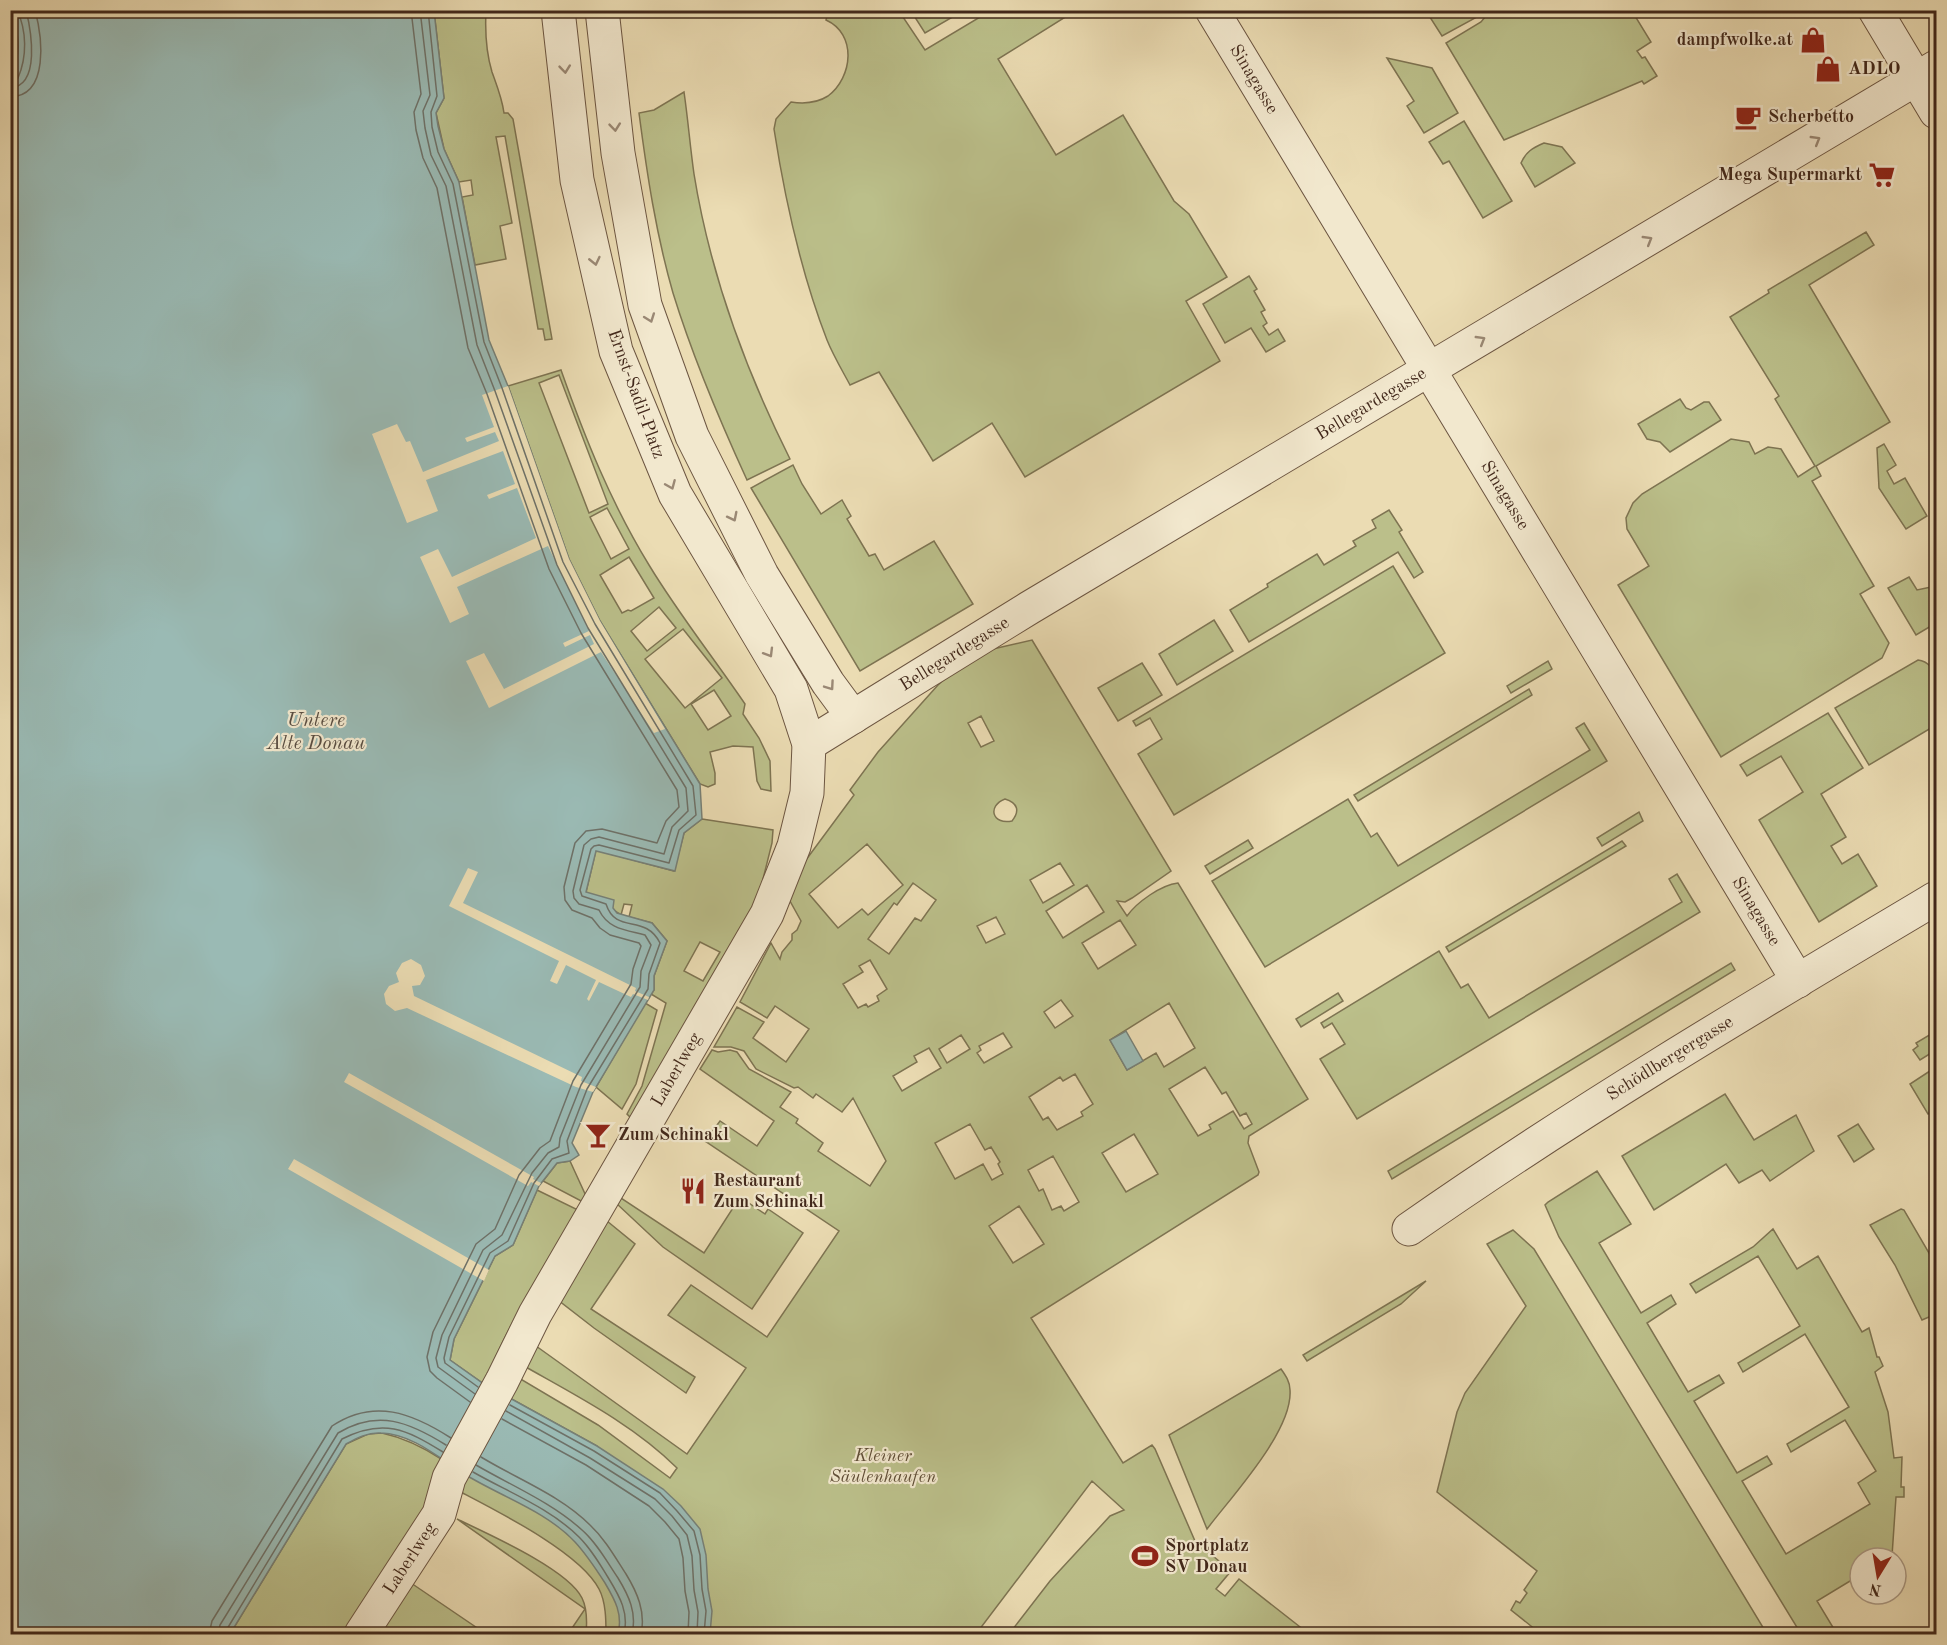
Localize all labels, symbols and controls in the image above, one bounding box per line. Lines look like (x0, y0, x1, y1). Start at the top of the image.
shop icon: dampfwolke.at (1798, 25, 1828, 55)
place label: dampfwolke.at (1677, 31, 1793, 49)
street label: Sinagasse (1226, 42, 1282, 117)
shop icon: ADLO (1813, 54, 1843, 84)
place label: ADLO (1848, 60, 1901, 78)
one-way arrow (558, 64, 570, 73)
cafe icon: Scherbetto (1733, 102, 1763, 132)
place label: Scherbetto (1768, 108, 1854, 126)
one-way arrow (608, 122, 621, 131)
one-way arrow (1810, 135, 1820, 147)
supermarket icon: Mega Supermarkt (1867, 160, 1897, 190)
place label: Mega Supermarkt (1718, 166, 1862, 184)
one-way arrow (1642, 235, 1652, 247)
one-way arrow (588, 256, 601, 266)
one-way arrow (642, 313, 655, 323)
street label: Ernst-Sadil-Platz (604, 327, 668, 461)
one-way arrow (1475, 336, 1485, 347)
street label: Bellegardegasse (1313, 364, 1429, 444)
street label: Sinagasse (1477, 458, 1533, 533)
one-way arrow (664, 478, 676, 489)
one-way arrow (726, 511, 737, 522)
street label: Bellegardegasse (897, 614, 1012, 695)
one-way arrow (762, 647, 774, 657)
one-way arrow (823, 679, 834, 690)
water label: Untere Alte Donau (266, 711, 365, 754)
street label: Sinagasse (1728, 874, 1784, 949)
street label: Schödlbergergasse (1604, 1013, 1737, 1104)
street label: Laberlweg (648, 1030, 705, 1110)
bar icon: Zum Schinakl (583, 1120, 613, 1150)
place label: Zum Schinakl (618, 1126, 729, 1144)
place label: Restaurant Zum Schinakl (713, 1172, 824, 1211)
restaurant icon: Restaurant Zum Schinakl (678, 1176, 708, 1206)
park label: Kleiner Säulenhaufen (830, 1447, 936, 1486)
street label: Laberlweg (380, 1519, 440, 1598)
place label: Sportplatz SV Donau (1165, 1537, 1249, 1576)
sports icon: Sportplatz SV Donau (1130, 1541, 1160, 1571)
north arrow (1848, 1546, 1908, 1606)
text: N (1867, 1580, 1883, 1598)

